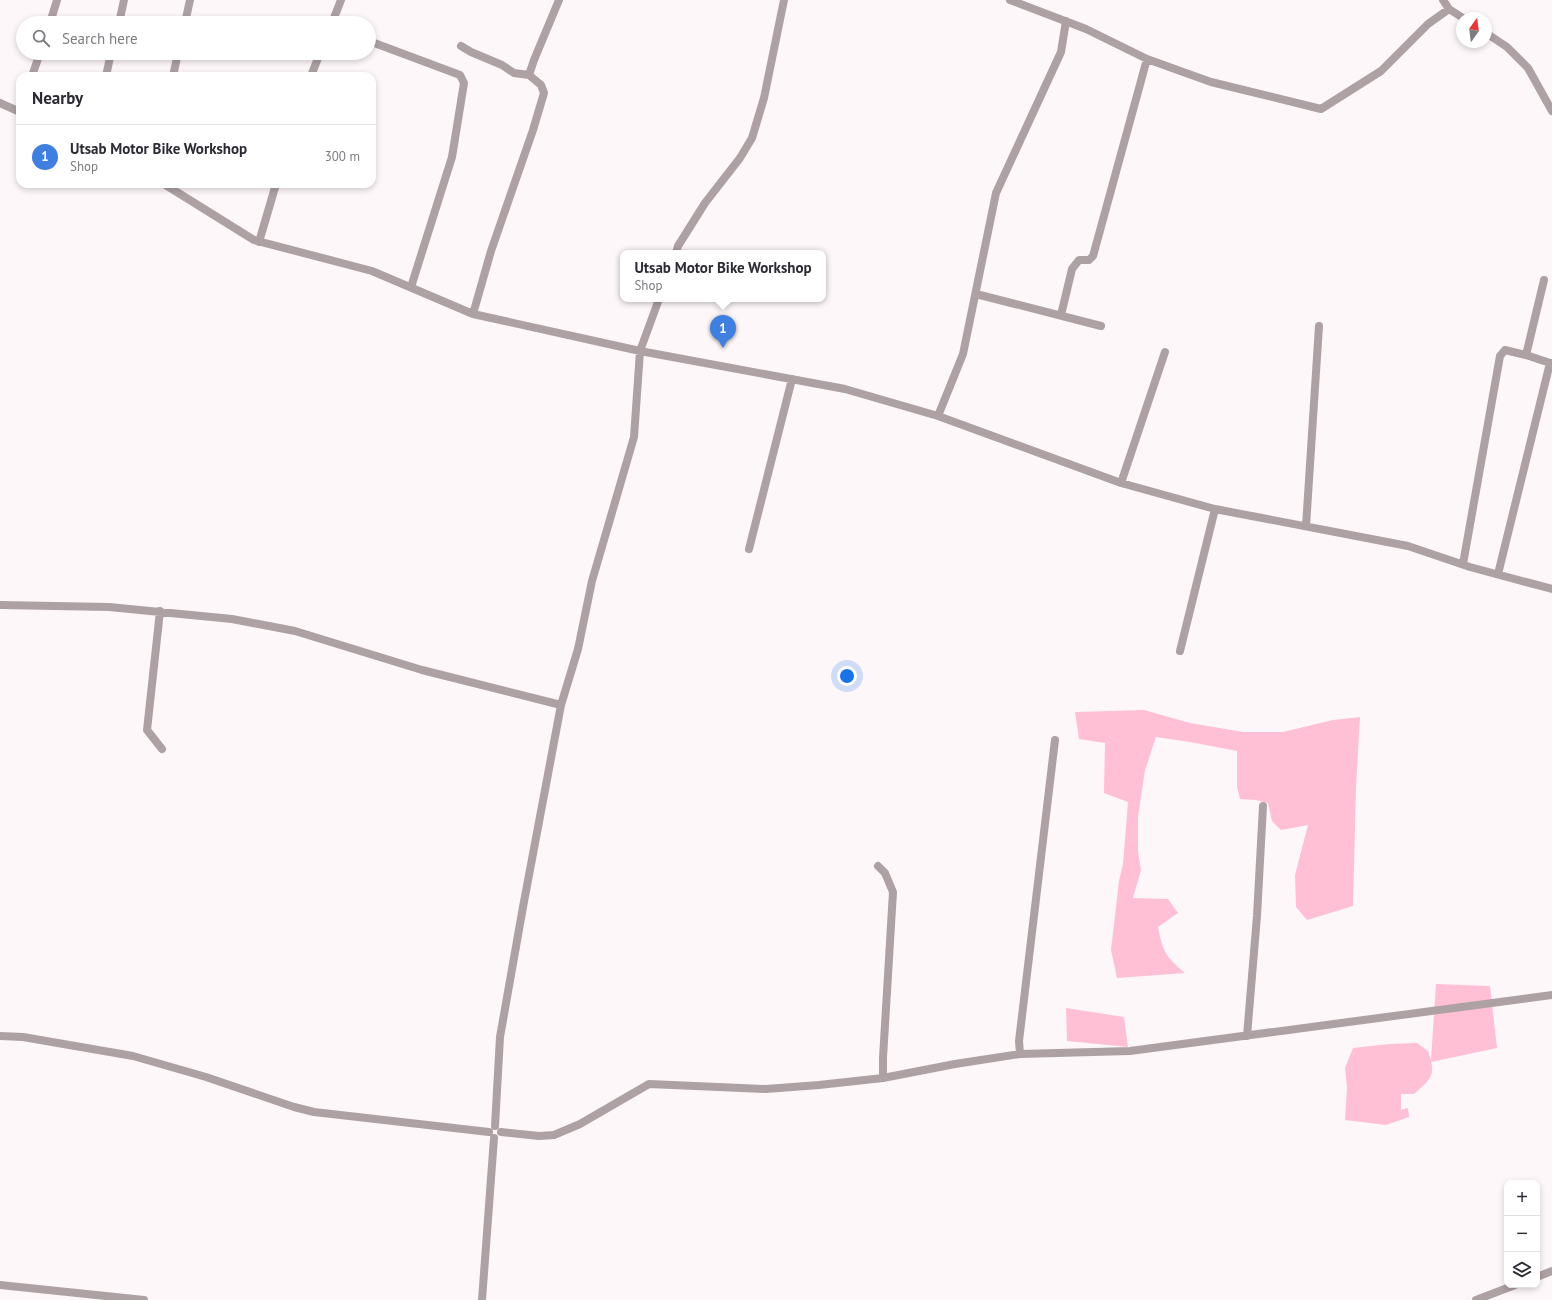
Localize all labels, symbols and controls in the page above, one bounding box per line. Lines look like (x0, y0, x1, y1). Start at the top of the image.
north arrow (1456, 12, 1492, 48)
search box (16, 16, 376, 60)
icon: search (30, 27, 52, 49)
text: Search here (62, 29, 138, 48)
text: Nearby (32, 87, 83, 109)
text: Utsab Motor Bike Workshop (70, 139, 247, 158)
text: 1 (41, 148, 49, 165)
text: 300 m (325, 148, 360, 165)
text: Shop (70, 158, 98, 175)
popup (620, 250, 826, 302)
text: Utsab Motor Bike Workshop (634, 258, 812, 277)
text: Shop (634, 277, 662, 294)
pin: 1 (710, 315, 736, 348)
your location (837, 666, 857, 686)
map controls (1504, 1180, 1540, 1288)
button: + (1504, 1180, 1540, 1216)
button: − (1504, 1216, 1540, 1252)
button: layers (1504, 1252, 1540, 1288)

